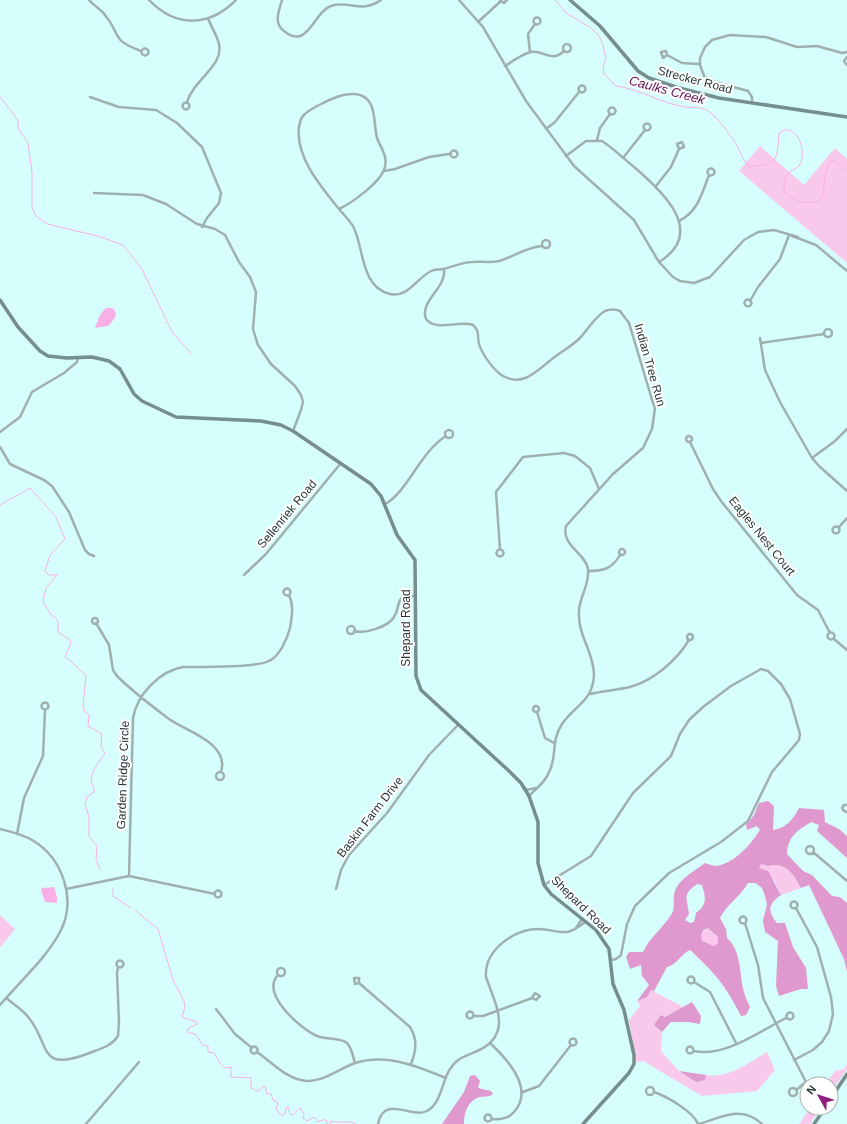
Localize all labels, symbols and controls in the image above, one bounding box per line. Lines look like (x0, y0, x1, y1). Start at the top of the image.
street label: Strecker Road (656, 63, 734, 97)
water label: Caulks Creek (627, 73, 708, 108)
street label: Indian Tree Run (632, 322, 668, 408)
street label: Sellenriek Road (254, 477, 320, 551)
street label: Eagles Nest Court (726, 494, 798, 579)
street label: Shepard Road (399, 589, 413, 667)
street label: Garden Ridge Circle (114, 720, 132, 830)
street label: Baskin Farm Drive (334, 774, 406, 860)
street label: Shepard Road (548, 873, 614, 937)
north arrow (799, 1076, 839, 1116)
text: N (804, 1083, 818, 1097)

